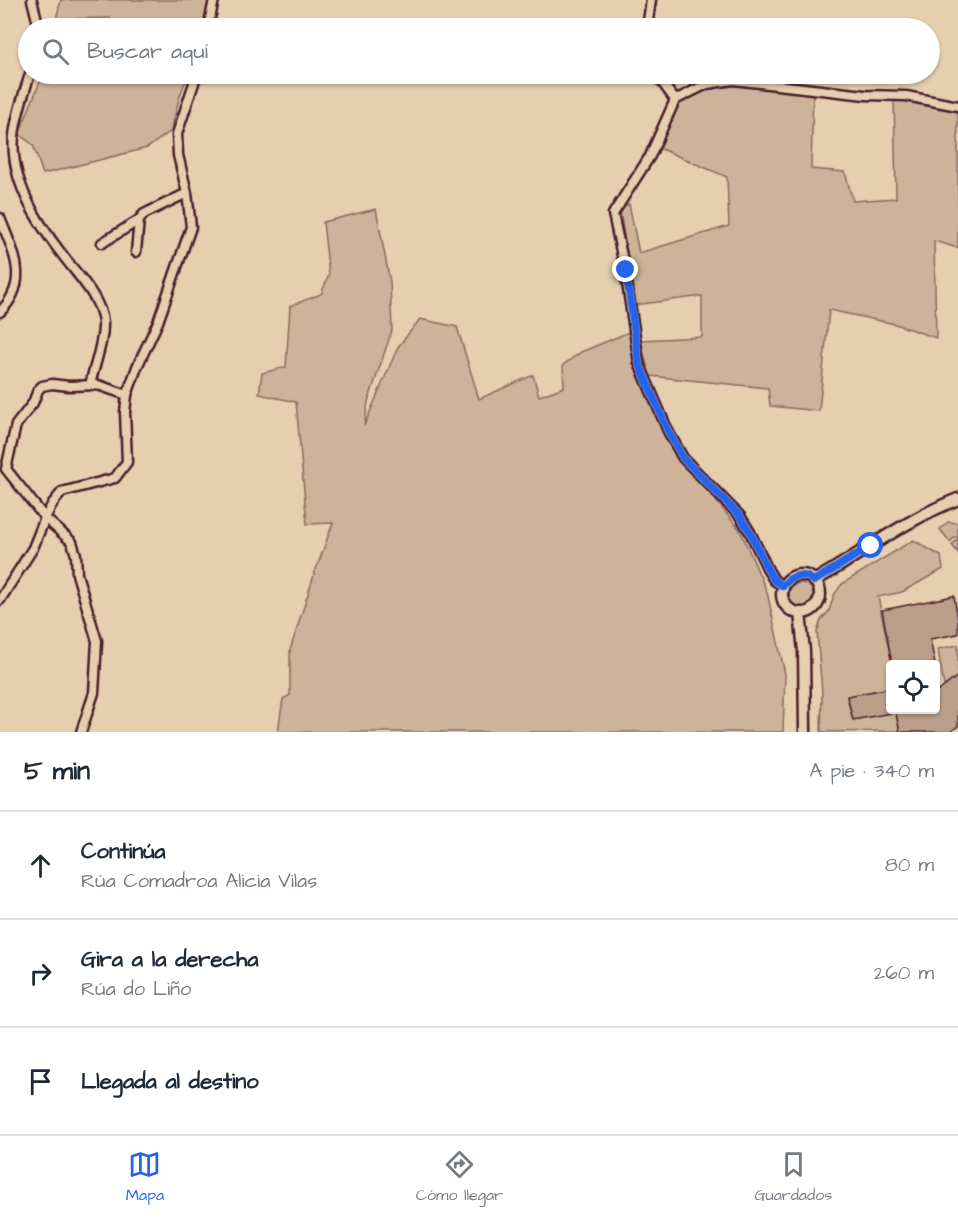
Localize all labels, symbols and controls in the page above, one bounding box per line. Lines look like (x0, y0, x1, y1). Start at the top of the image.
search box (18, 18, 940, 84)
icon: search (39, 35, 72, 68)
text: Buscar aquí (87, 36, 208, 67)
route end (612, 256, 638, 282)
route start (857, 532, 883, 558)
map controls (886, 660, 940, 714)
button: locate (886, 660, 940, 714)
text: 5 min (24, 753, 90, 789)
text: A pie · 340 m (809, 757, 934, 785)
text: Continúa (81, 836, 166, 867)
icon: ahead (24, 849, 57, 882)
text: 80 m (885, 851, 934, 879)
text: Rúa Comadroa Alicia Vilas (81, 867, 317, 895)
text: Gira a la derecha (81, 944, 258, 975)
icon: right (24, 957, 57, 990)
text: 260 m (874, 959, 934, 987)
text: Rúa do Liño (81, 975, 191, 1003)
icon: arrive (24, 1065, 57, 1098)
text: Llegada al destino (81, 1066, 259, 1097)
tab: Mapa (126, 1148, 164, 1206)
tab: Cómo llegar (416, 1148, 503, 1206)
tab: Guardados (754, 1148, 832, 1206)

